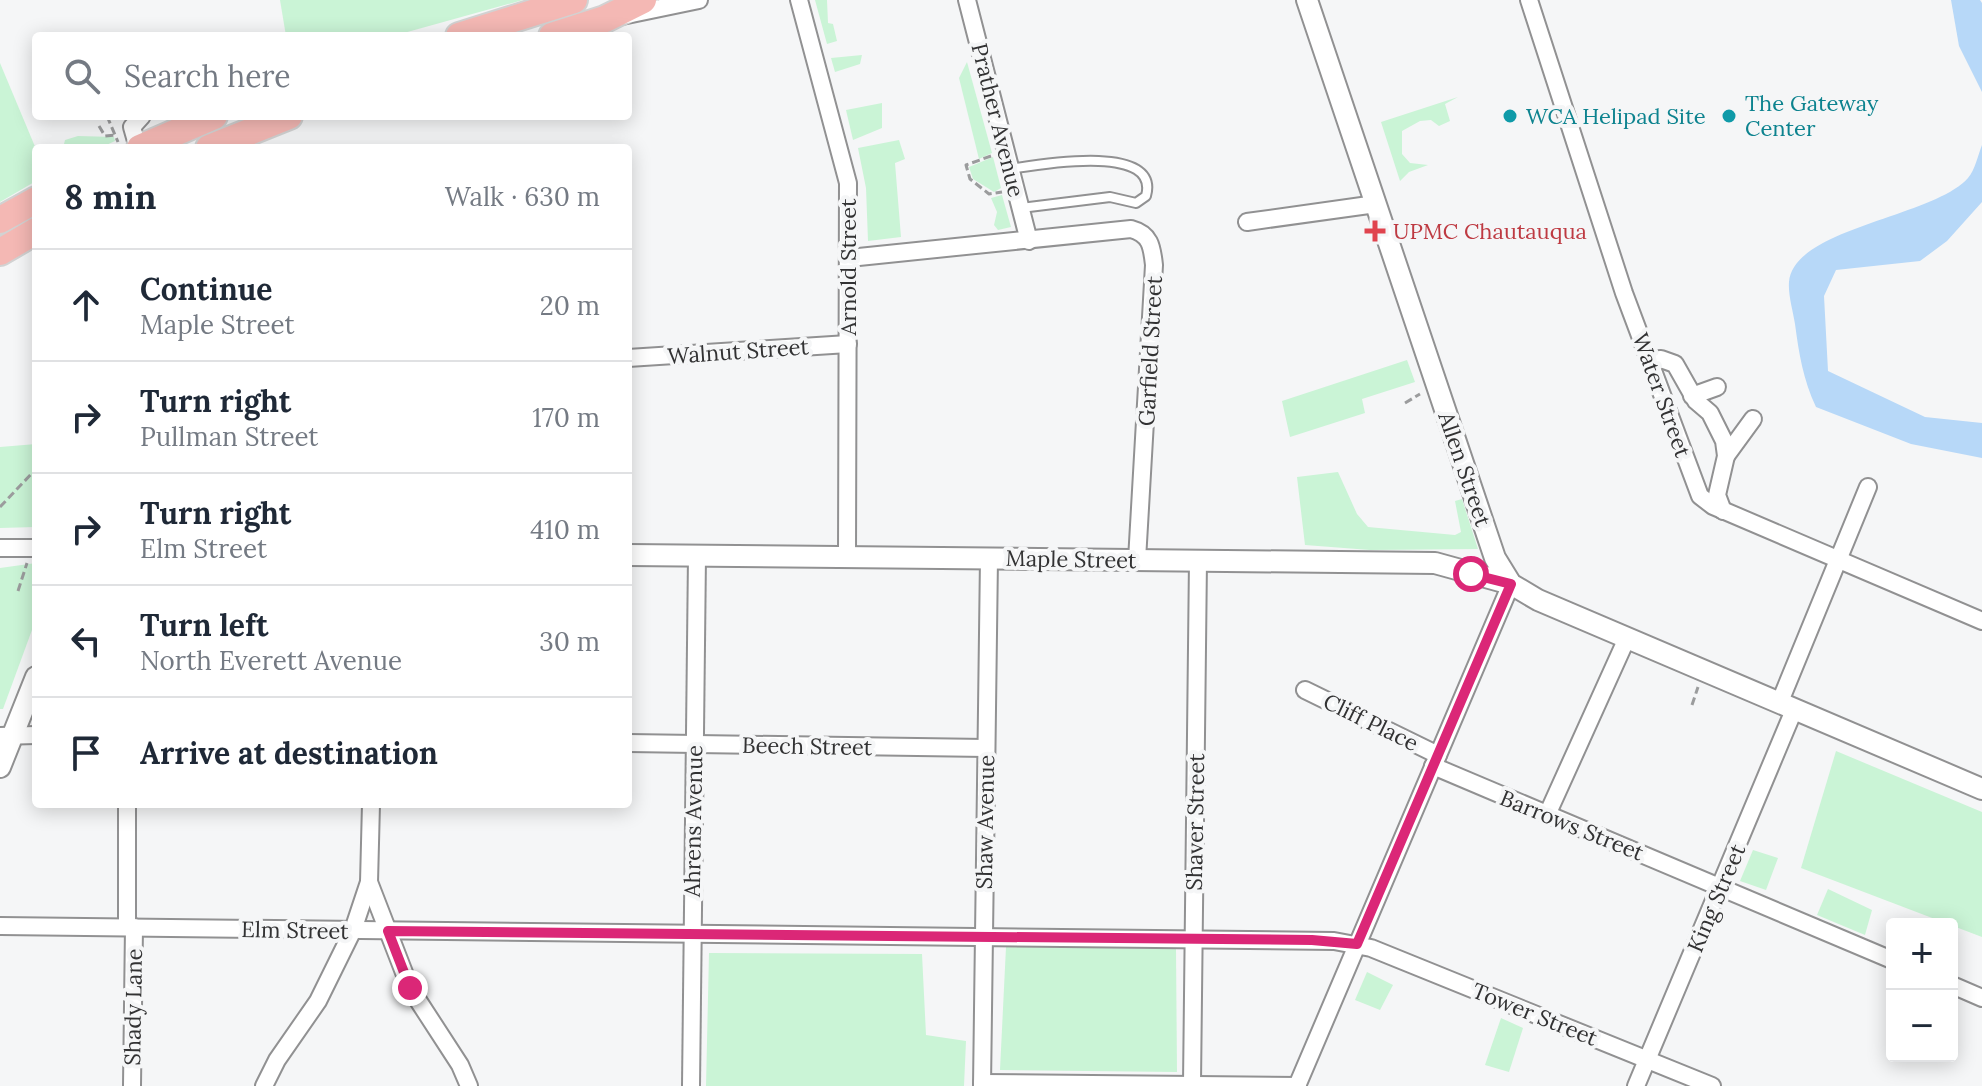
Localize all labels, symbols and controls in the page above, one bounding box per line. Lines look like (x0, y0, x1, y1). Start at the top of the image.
search box (32, 32, 632, 120)
street label: Prather Avenue (965, 40, 1031, 200)
icon: search (60, 54, 104, 98)
text: Search here (124, 57, 291, 95)
place label: The Gateway Center (1745, 89, 1879, 142)
place label: WCA Helipad Site (1526, 102, 1706, 130)
marker: WCA Helipad Site (1501, 107, 1519, 125)
marker: The Gateway Center (1720, 107, 1738, 125)
text: 8 min (64, 175, 156, 218)
text: Walk · 630 m (445, 180, 600, 213)
street label: Arnold Street (834, 198, 862, 336)
place label: UPMC Chautauqua (1393, 217, 1587, 245)
marker: UPMC Chautauqua (1364, 220, 1386, 242)
text: Continue (140, 270, 272, 308)
street label: Garfield Street (1132, 275, 1168, 427)
icon: ahead (64, 283, 108, 327)
text: 20 m (540, 289, 600, 322)
text: Maple Street (140, 308, 295, 341)
street label: Water Street (1627, 329, 1698, 461)
street label: Walnut Street (666, 332, 810, 370)
text: Turn right (140, 382, 291, 420)
icon: right (64, 395, 108, 439)
text: 170 m (532, 401, 600, 434)
street label: Allen Street (1432, 407, 1498, 530)
text: Pullman Street (140, 420, 318, 453)
text: Turn right (140, 494, 291, 532)
icon: right (64, 507, 108, 551)
text: 410 m (530, 513, 600, 546)
text: Elm Street (140, 532, 267, 565)
street label: Maple Street (1005, 544, 1137, 574)
route start (1453, 556, 1489, 592)
text: Turn left (140, 606, 268, 644)
icon: left (64, 619, 108, 663)
text: 30 m (539, 625, 600, 658)
text: North Everett Avenue (140, 644, 402, 677)
street label: Cliff Place (1319, 687, 1423, 757)
icon: arrive (64, 731, 108, 775)
street label: Beech Street (742, 731, 873, 761)
text: Arrive at destination (140, 734, 438, 772)
street label: Ahrens Avenue (678, 745, 708, 898)
street label: Shaver Street (1180, 753, 1210, 891)
street label: Shaw Avenue (970, 754, 1000, 890)
street label: Barrows Street (1496, 783, 1648, 867)
street label: King Street (1681, 839, 1752, 956)
street label: Elm Street (241, 915, 349, 945)
map controls (1886, 918, 1958, 1062)
button: + (1886, 918, 1958, 990)
street label: Shady Lane (118, 948, 148, 1066)
route end (392, 970, 428, 1006)
street label: Tower Street (1468, 976, 1602, 1052)
button: − (1886, 990, 1958, 1062)

